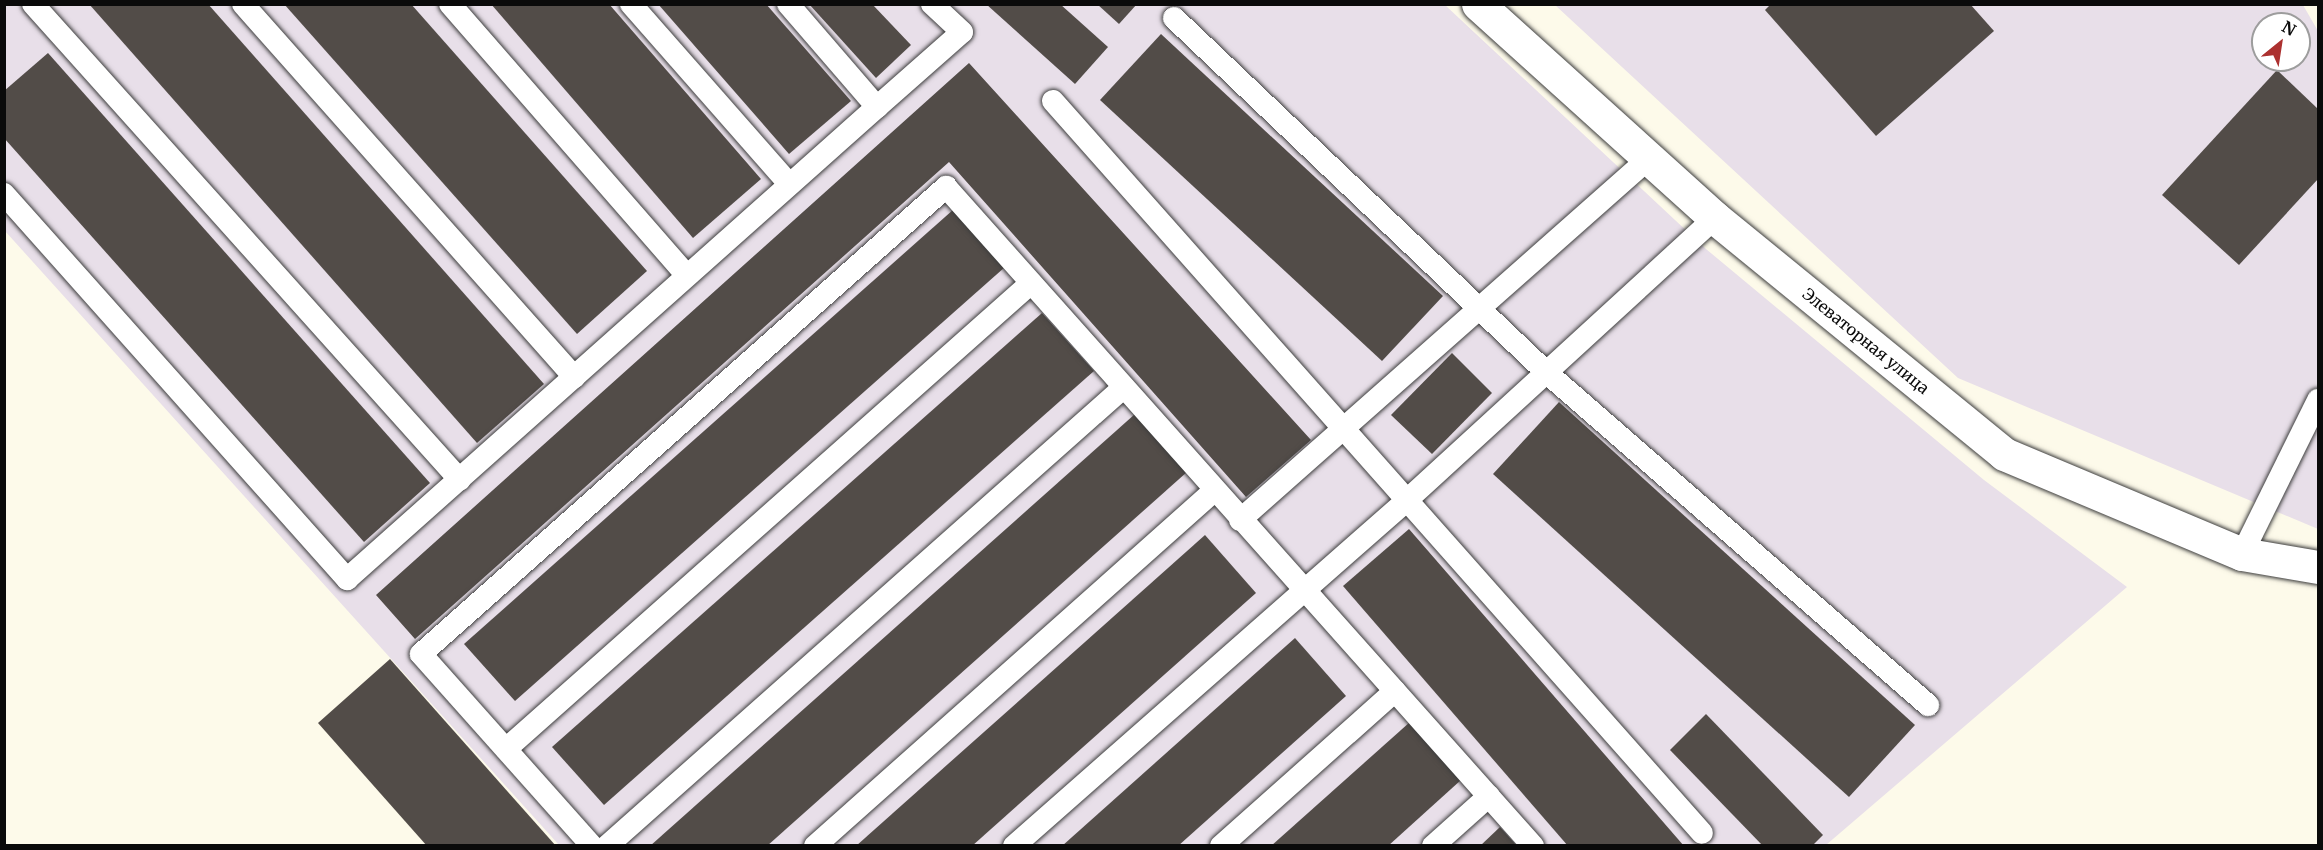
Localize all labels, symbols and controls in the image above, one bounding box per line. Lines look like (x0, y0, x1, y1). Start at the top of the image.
north arrow (2251, 12, 2311, 72)
text: N (2279, 16, 2299, 40)
street label: Элеваторная улица (1799, 284, 1933, 398)

